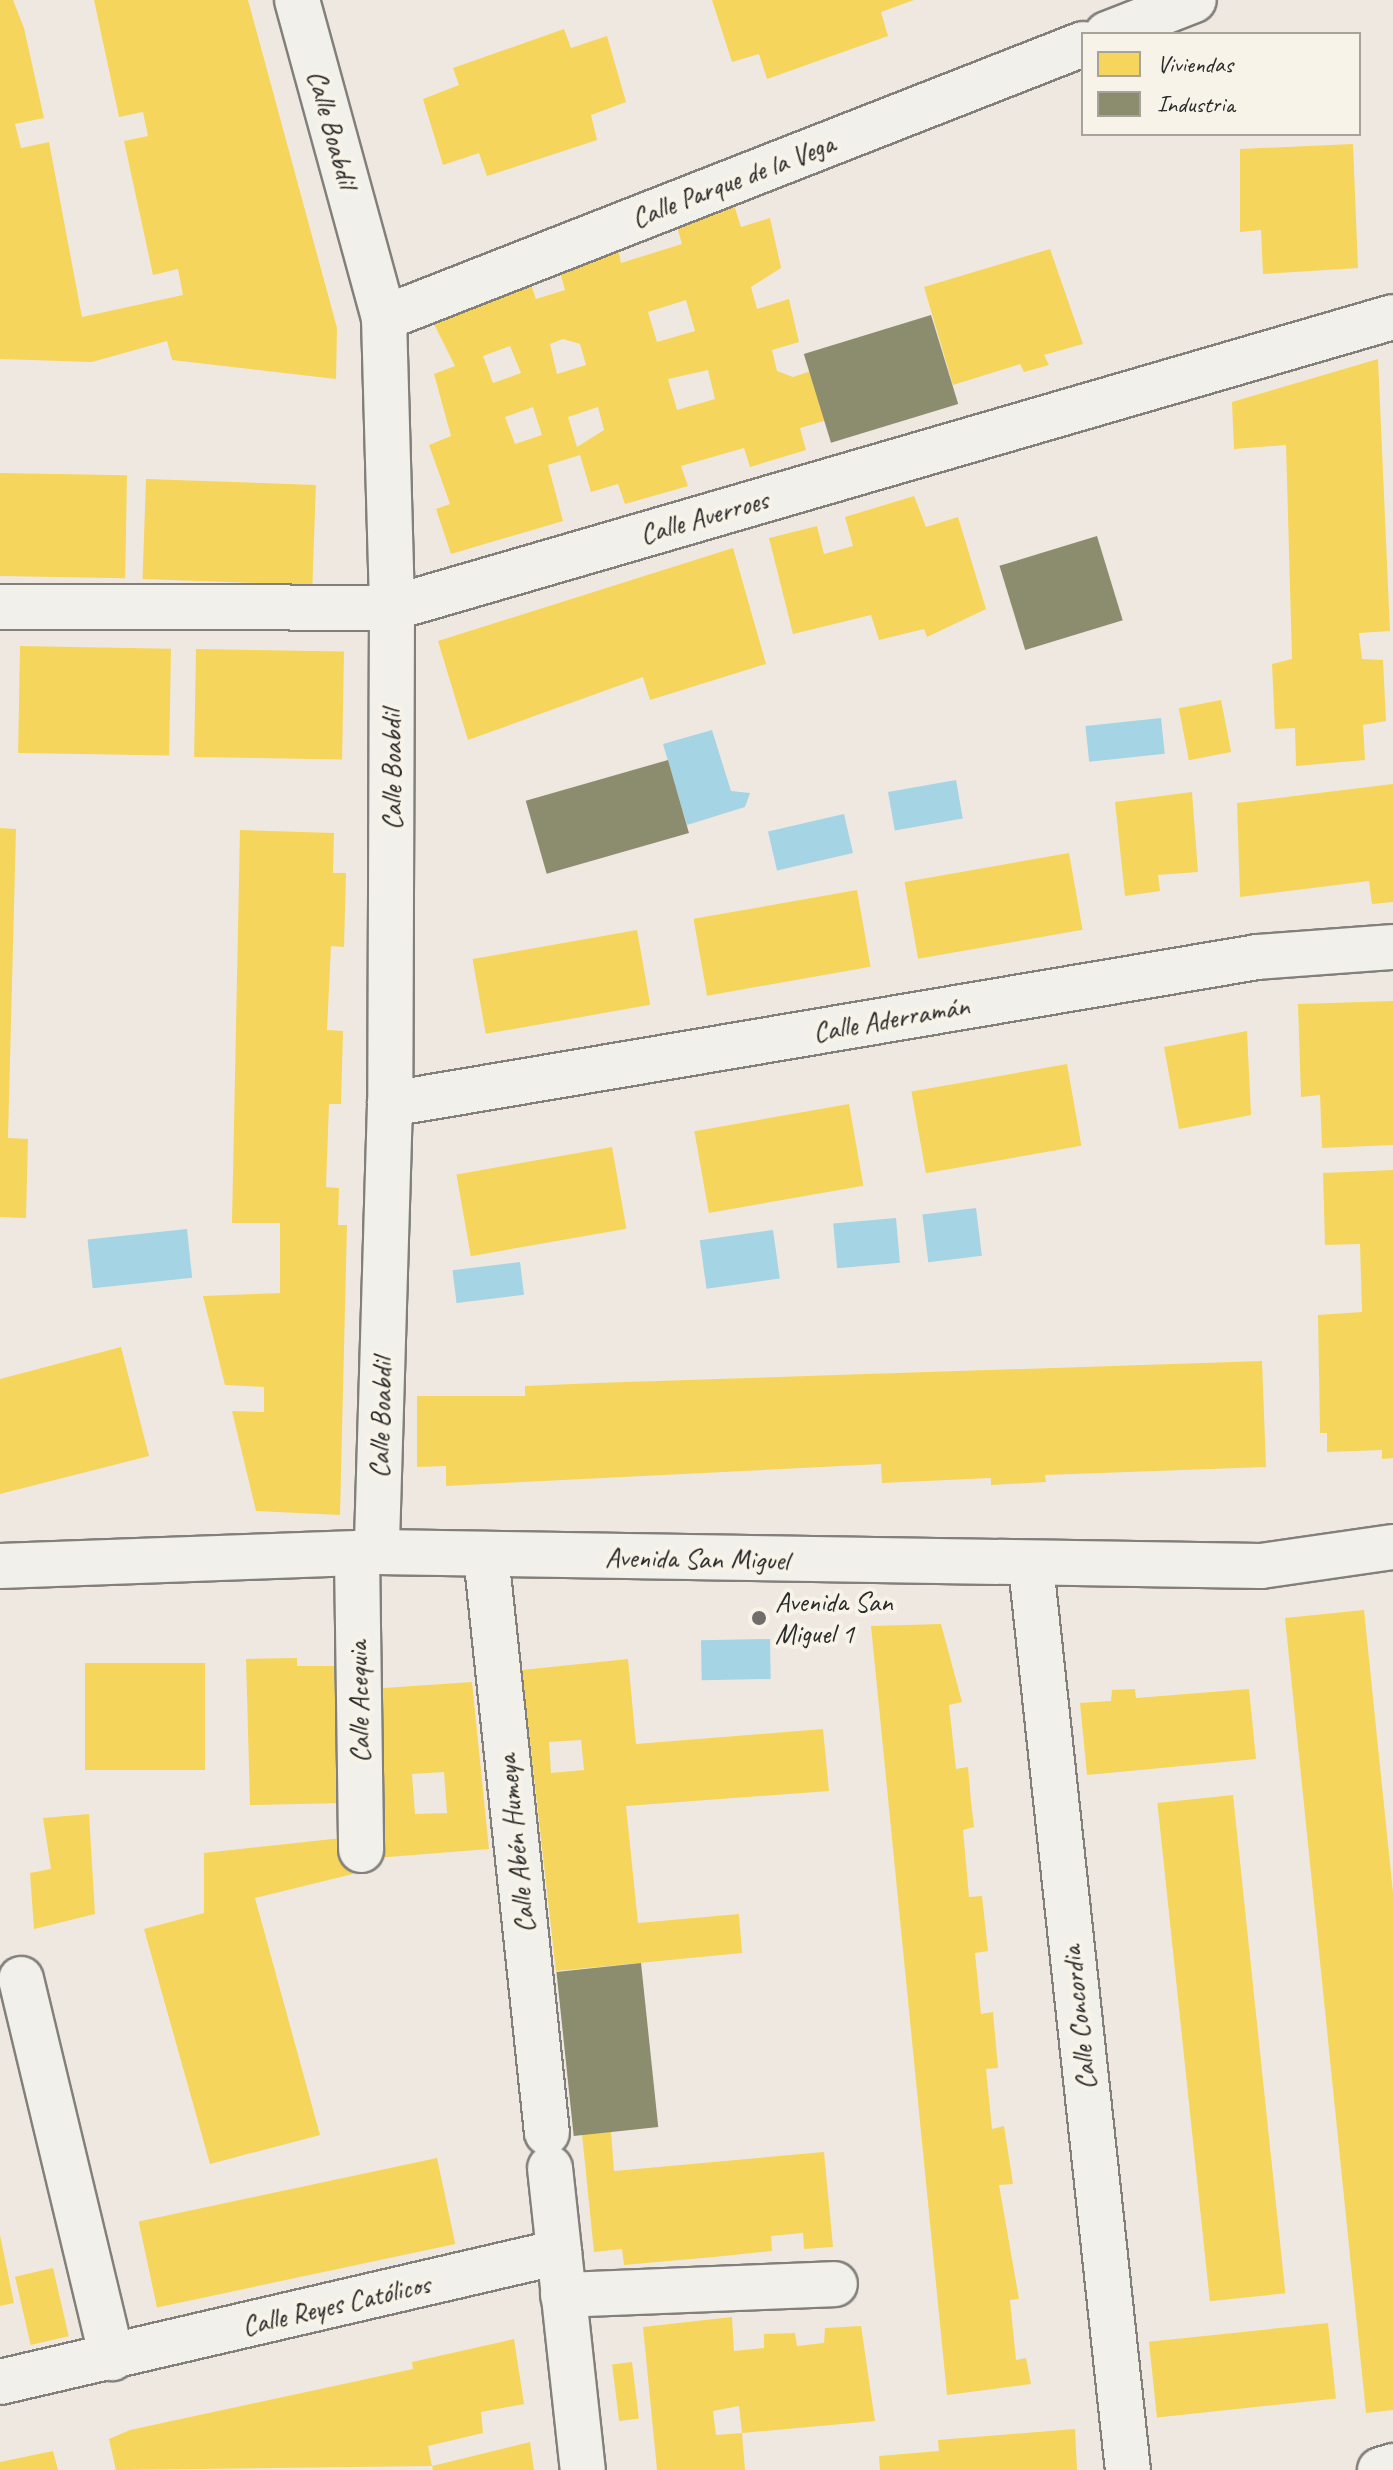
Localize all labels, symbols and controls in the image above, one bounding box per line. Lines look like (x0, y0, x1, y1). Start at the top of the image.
legend (1081, 32, 1361, 136)
text: Viviendas (1157, 49, 1233, 79)
street label: Calle Boabdil (300, 67, 364, 191)
text: Industria (1157, 89, 1235, 119)
street label: Calle Parque de la Vega (626, 127, 840, 235)
street label: Calle Averroes (636, 483, 772, 551)
street label: Calle Boabdil (375, 710, 409, 830)
street label: Calle Aderramán (811, 989, 971, 1049)
street label: Calle Boabdil (362, 1358, 400, 1478)
street label: Avenida San Miguel (605, 1541, 789, 1577)
place label: Avenida San Miguel 1 (775, 1585, 893, 1651)
marker: Avenida San Miguel 1 (750, 1609, 768, 1627)
street label: Calle Acequia (341, 1641, 377, 1763)
street label: Calle Abén Humeya (490, 1754, 542, 1934)
street label: Calle Concordia (1055, 1944, 1103, 2092)
street label: Calle Reyes Católicos (238, 2267, 434, 2343)

